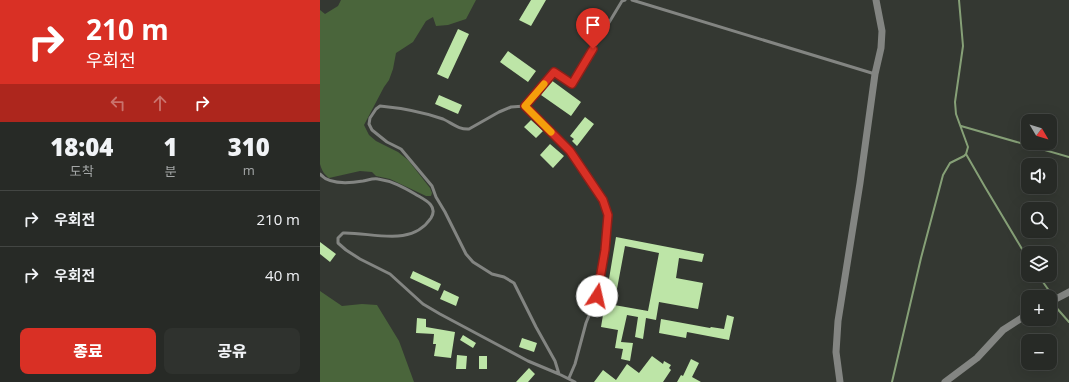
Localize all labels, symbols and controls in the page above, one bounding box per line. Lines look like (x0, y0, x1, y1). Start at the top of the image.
pin (576, 8, 610, 49)
text: 210 m (86, 10, 169, 48)
icon: arrive (582, 14, 604, 36)
icon: right (20, 16, 72, 68)
text: 우회전 (86, 48, 136, 72)
icon: left (107, 92, 129, 114)
icon: ahead (149, 92, 171, 114)
icon: right (191, 92, 213, 114)
north arrow (1021, 114, 1057, 150)
map controls (1021, 114, 1057, 370)
text: 18:04 (50, 130, 113, 163)
text: 1 (163, 130, 178, 163)
text: 310 (228, 130, 270, 163)
button: sound (1021, 158, 1057, 194)
text: m (243, 161, 255, 179)
text: 도착 (70, 162, 94, 180)
text: 분 (165, 162, 176, 180)
button: search (1021, 202, 1057, 238)
icon: right (20, 208, 42, 230)
text: 우회전 (54, 209, 95, 229)
text: 210 m (256, 209, 300, 229)
button: layers (1021, 246, 1057, 282)
icon: right (20, 264, 42, 286)
text: 우회전 (54, 265, 95, 285)
text: 40 m (265, 265, 300, 285)
position arrow (576, 275, 618, 317)
button: + (1021, 290, 1057, 326)
button: 종료 (20, 328, 156, 374)
button: 공유 (164, 328, 300, 374)
button: − (1021, 334, 1057, 370)

